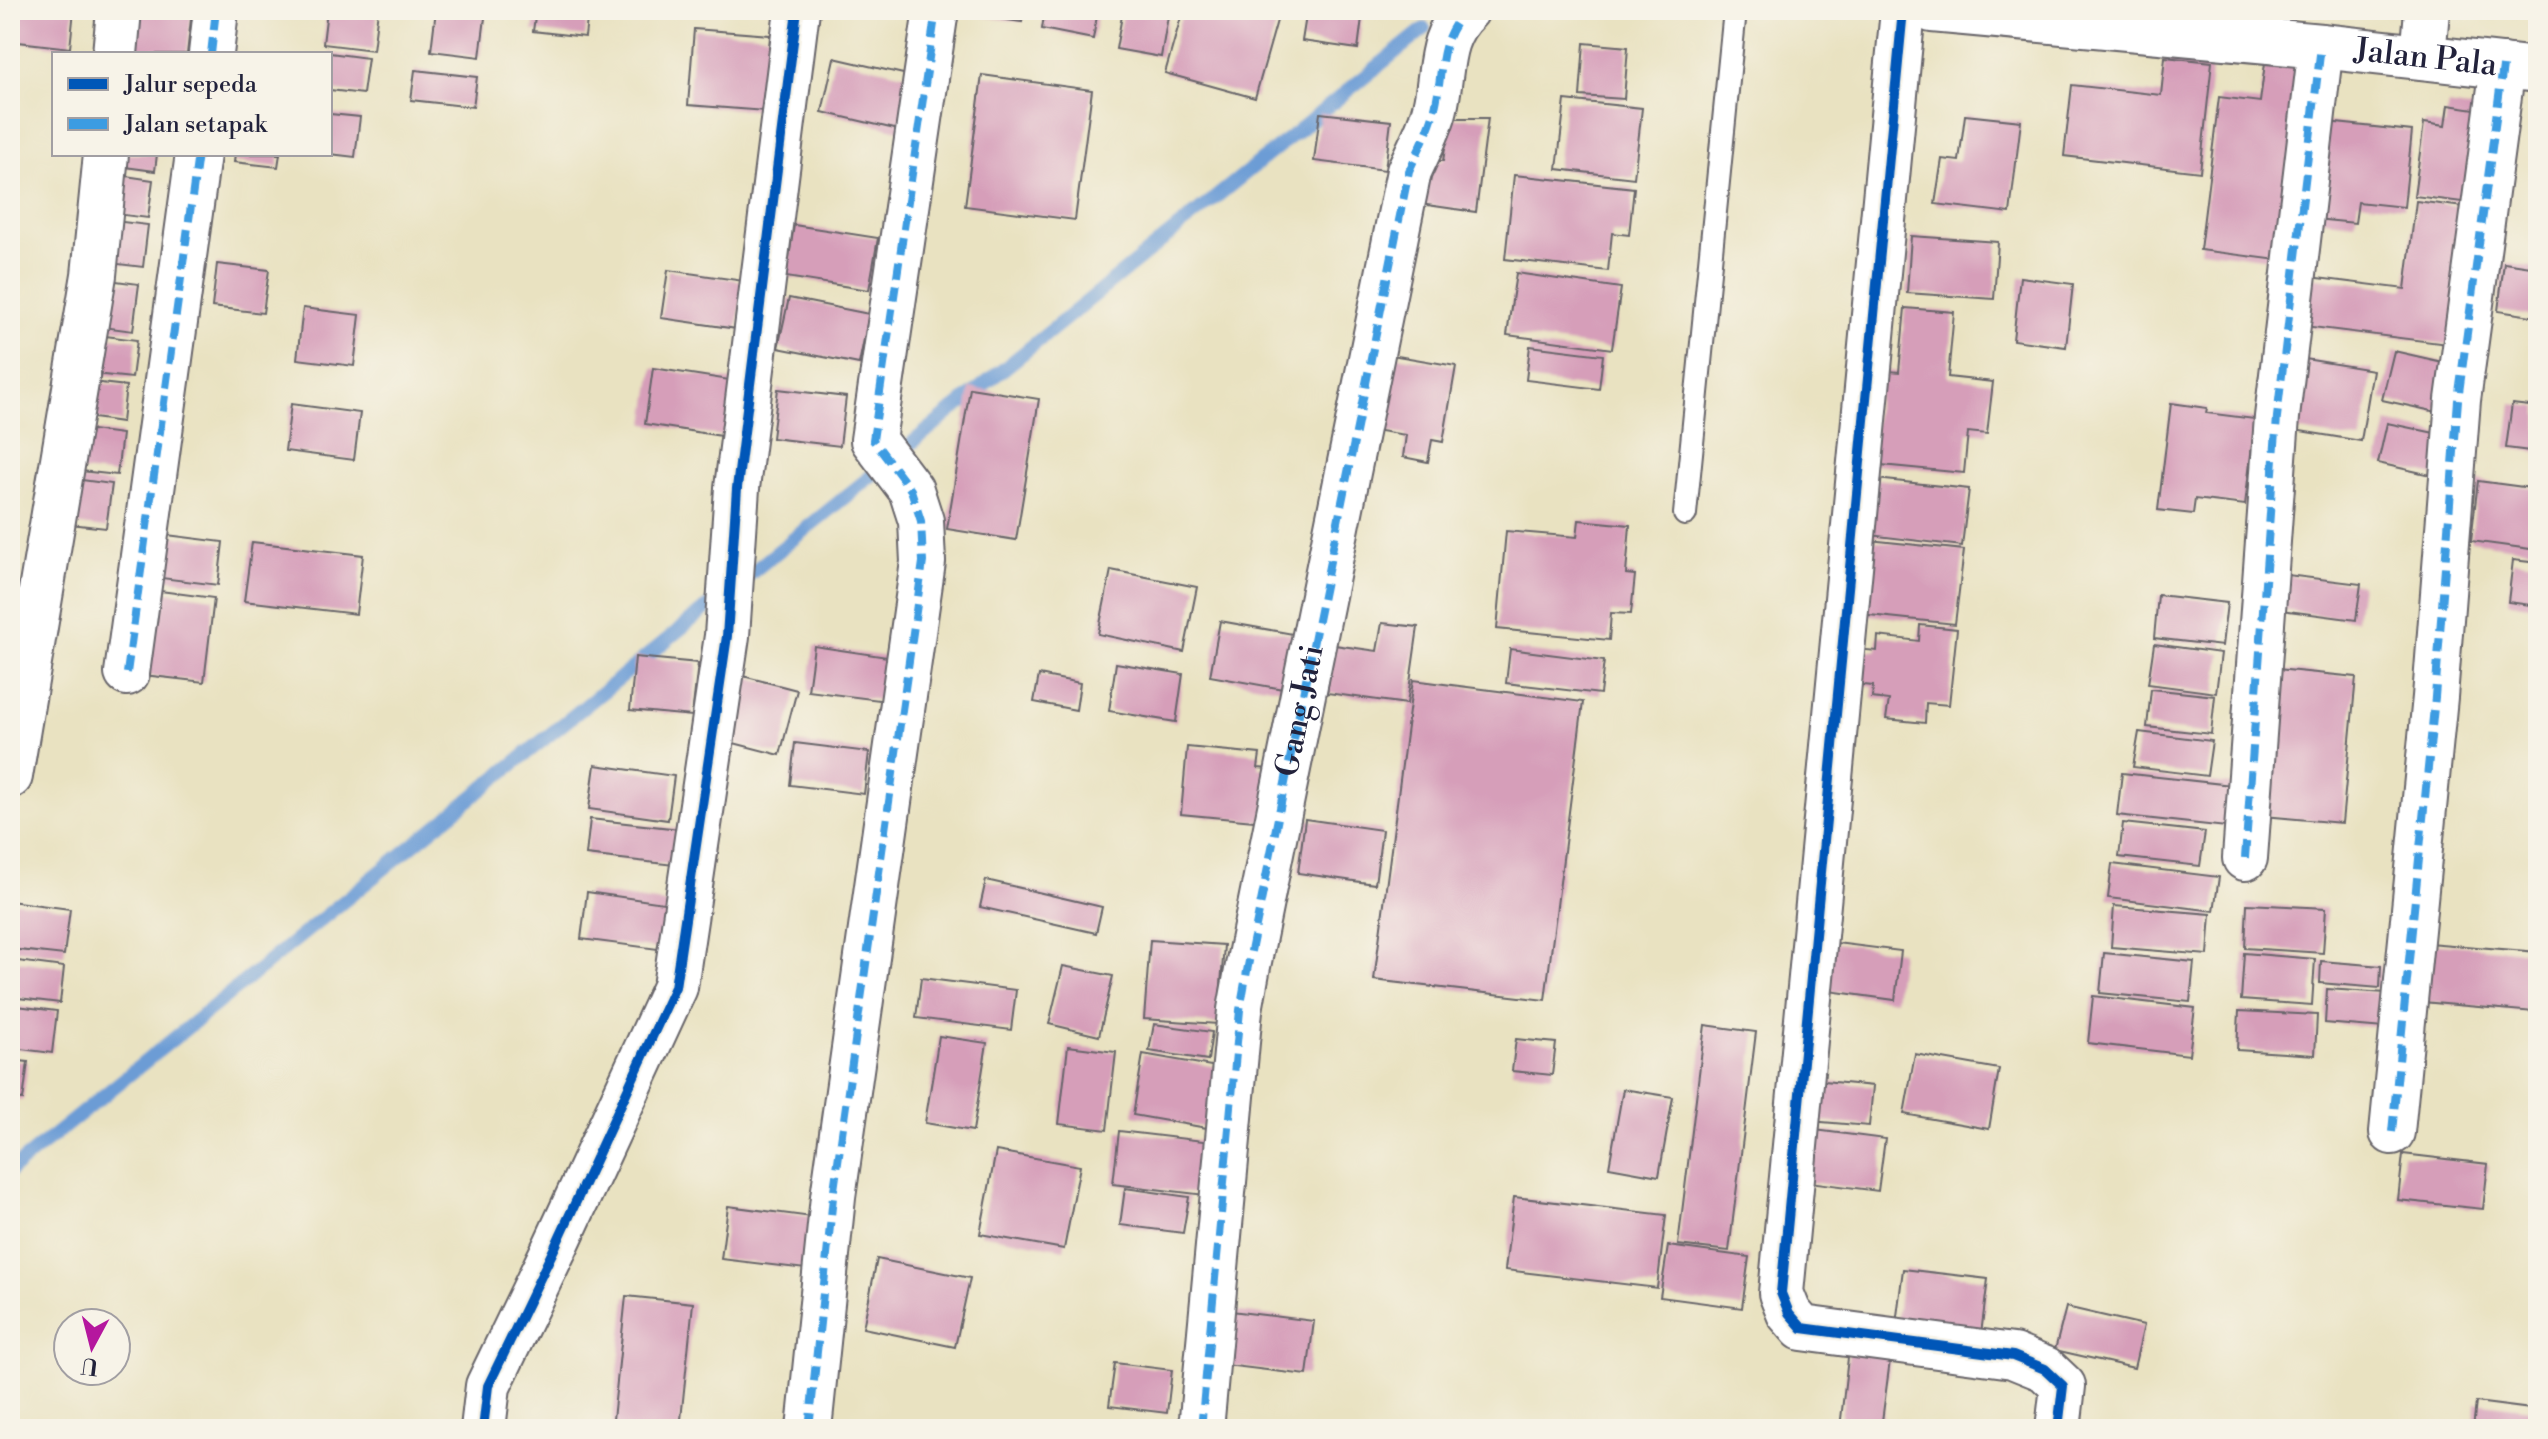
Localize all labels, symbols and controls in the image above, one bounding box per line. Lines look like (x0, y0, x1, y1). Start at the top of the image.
street label: Jalan Pala (2351, 30, 2500, 85)
legend (52, 52, 332, 156)
text: Jalur sepeda (123, 70, 258, 100)
text: Jalan setapak (123, 110, 268, 140)
street label: Gang Jati (1267, 641, 1333, 780)
north arrow (52, 1307, 132, 1387)
text: U (80, 1351, 100, 1380)

